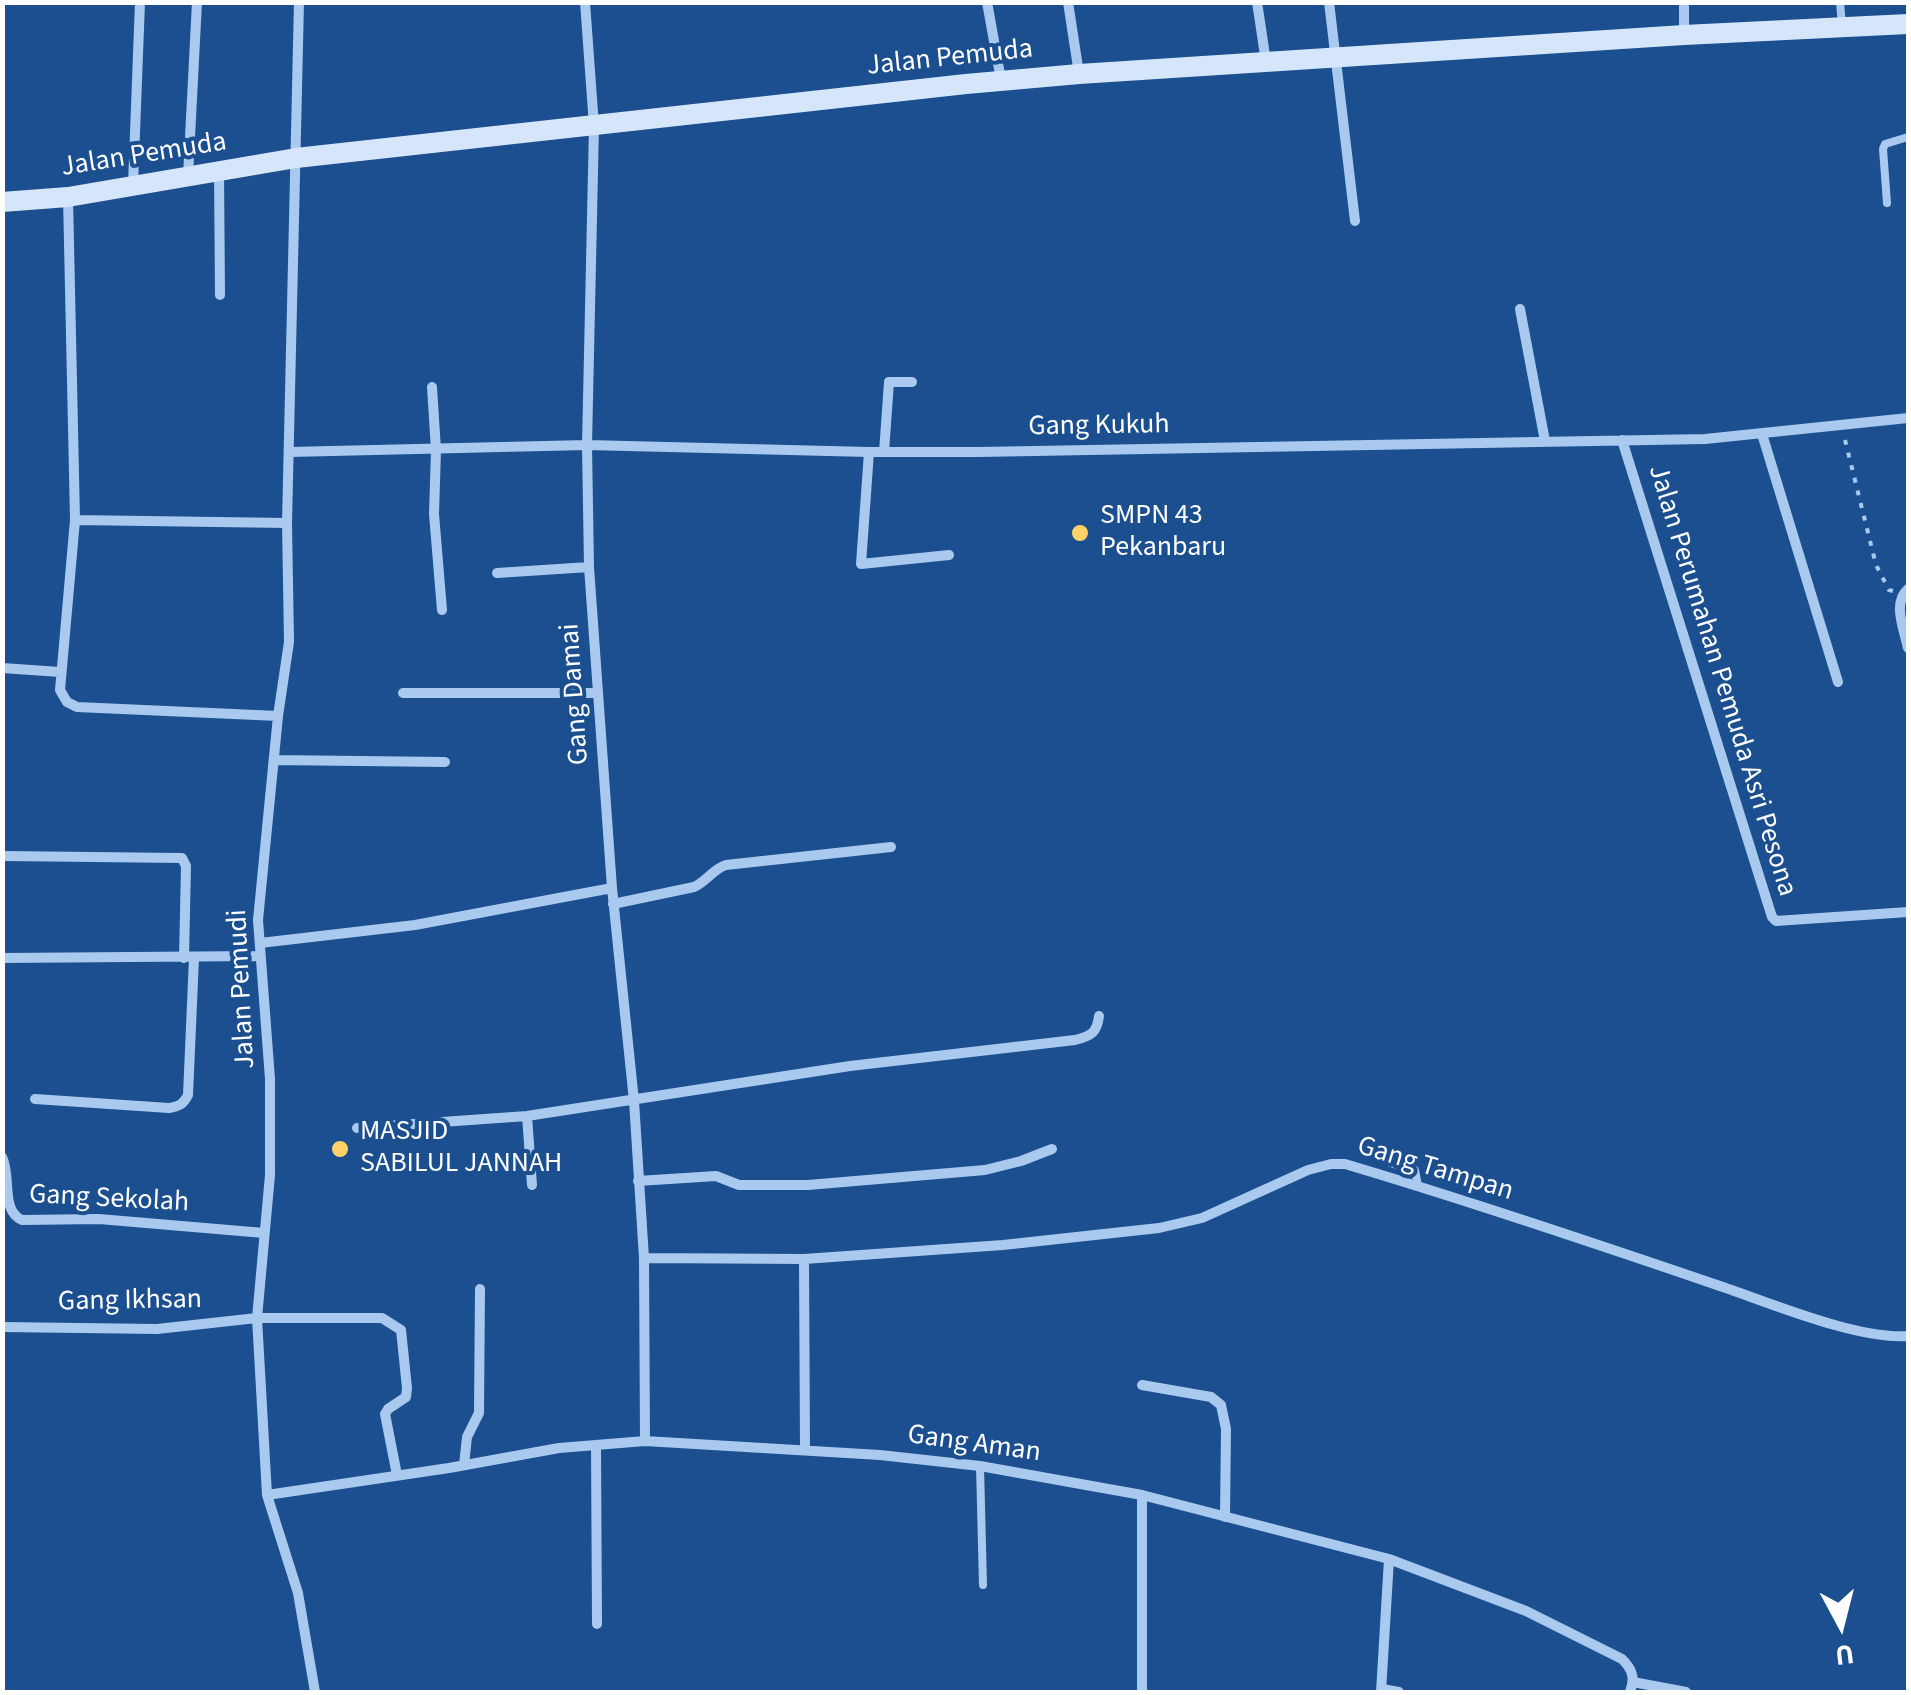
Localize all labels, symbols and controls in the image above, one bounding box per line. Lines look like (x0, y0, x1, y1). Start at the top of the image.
street label: Jalan Pemuda (865, 34, 1035, 84)
street label: Jalan Pemuda (59, 126, 229, 186)
street label: Gang Kukuh (1028, 409, 1170, 445)
street label: Jalan Perumahan Pemuda Asri Pesona (1639, 461, 1803, 901)
place label: SMPN 43 Pekanbaru (1100, 500, 1226, 566)
marker: SMPN 43 Pekanbaru (1069, 522, 1091, 544)
street label: Gang Damai (554, 622, 598, 766)
street label: Jalan Pemudi (222, 908, 264, 1070)
place label: MASJID SABILUL JANNAH (360, 1116, 562, 1182)
street label: Gang Tampan (1353, 1130, 1517, 1210)
marker: MASJID SABILUL JANNAH (329, 1138, 351, 1160)
street label: Gang Sekolah (28, 1179, 190, 1221)
street label: Gang Ikhsan (58, 1284, 202, 1320)
street label: Gang Aman (905, 1419, 1043, 1471)
north arrow (1791, 1575, 1891, 1675)
text: U (1833, 1634, 1856, 1676)

